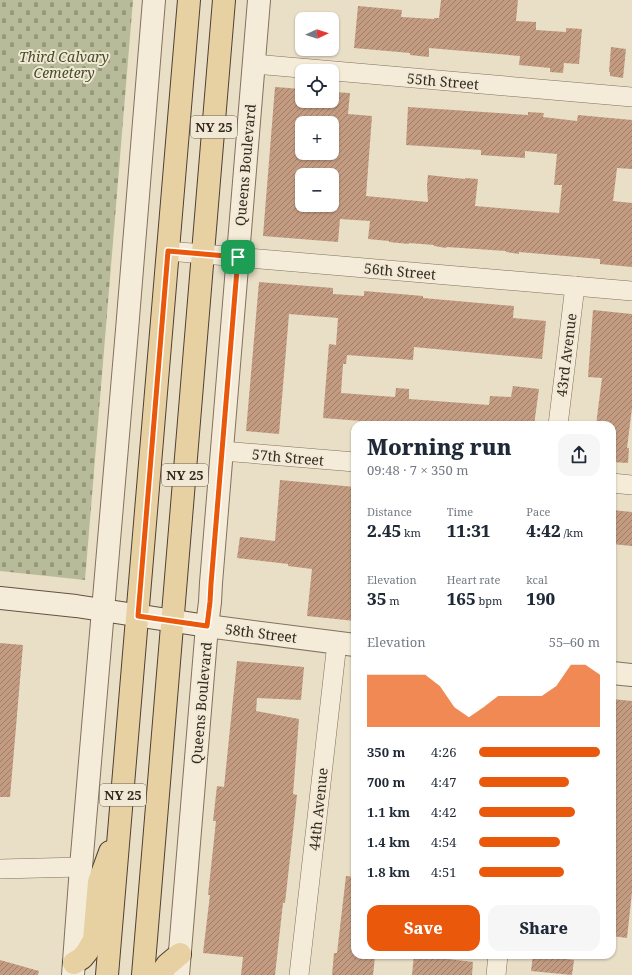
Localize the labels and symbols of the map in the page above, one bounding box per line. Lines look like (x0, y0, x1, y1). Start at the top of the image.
north arrow (295, 12, 339, 56)
park label: Third Calvary Cemetery (19, 47, 109, 82)
street label: 55th Street (406, 68, 480, 94)
street label: Queens Boulevard (230, 103, 260, 227)
road number: NY 25 (191, 116, 237, 138)
pin (221, 240, 255, 274)
street label: 56th Street (363, 258, 437, 284)
street label: 43rd Avenue (551, 312, 581, 398)
street label: 57th Street (251, 444, 325, 470)
road number: NY 25 (162, 464, 208, 486)
street label: 58th Street (224, 619, 298, 647)
street label: Queens Boulevard (186, 641, 216, 765)
street label: 44th Avenue (304, 767, 332, 851)
road number: NY 25 (100, 784, 146, 806)

